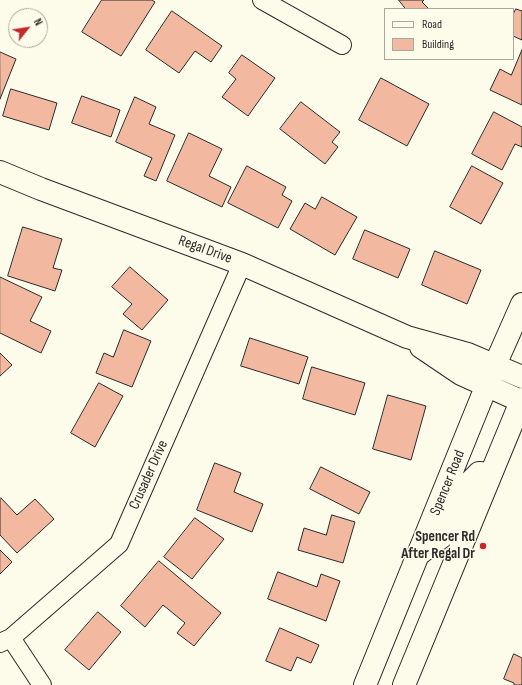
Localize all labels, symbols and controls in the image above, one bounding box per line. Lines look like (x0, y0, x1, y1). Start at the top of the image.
north arrow (8, 8, 48, 48)
legend (384, 8, 514, 60)
text: N (31, 16, 45, 28)
text: Road (422, 17, 442, 32)
text: Building (422, 37, 454, 52)
street label: Regal Drive (176, 232, 234, 268)
street label: Crusader Drive (126, 438, 172, 512)
street label: Spencer Road (427, 448, 469, 518)
place label: Spencer Rd After Regal Dr (401, 528, 475, 563)
marker: Spencer Rd After Regal Dr (478, 541, 488, 551)

